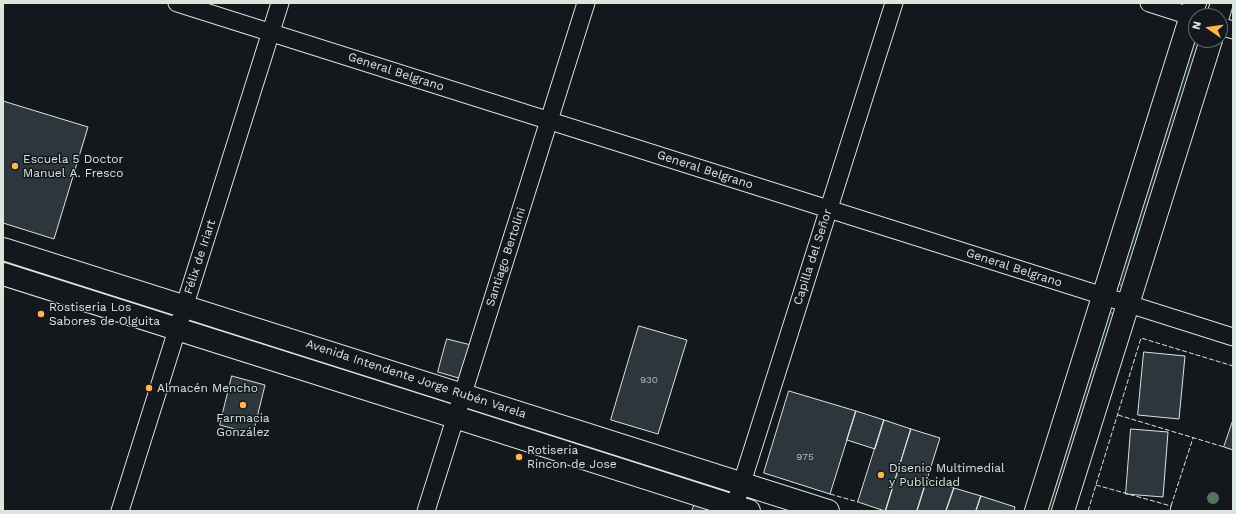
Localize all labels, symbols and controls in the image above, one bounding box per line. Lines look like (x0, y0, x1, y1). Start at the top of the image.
north arrow (1188, 8, 1228, 48)
text: N (1190, 20, 1204, 31)
street label: General Belgrano (346, 50, 446, 94)
street label: General Belgrano (655, 148, 755, 192)
place label: Escuela 5 Doctor Manuel A. Fresco (23, 152, 124, 180)
marker: Escuela 5 Doctor Manuel A. Fresco (10, 161, 20, 171)
street label: Santiago Bertolini (483, 206, 529, 308)
street label: Capilla del Señor (791, 207, 835, 307)
street label: Félix de Iriart (181, 218, 219, 296)
street label: General Belgrano (964, 246, 1064, 290)
place label: Rostiseria Los Sabores de Olguita (49, 300, 160, 328)
marker: Rostiseria Los Sabores de Olguita (36, 309, 46, 319)
street label: Avenida Intendente Jorge Rubén Varela (304, 336, 528, 422)
house number: 930 (640, 374, 658, 386)
place label: Almacén Mencho (157, 381, 258, 395)
marker: Almacén Mencho (144, 383, 154, 393)
marker: Farmacia González (238, 400, 248, 410)
place label: Farmacia González (216, 411, 270, 439)
place label: Rotiseria Rincon de Jose (527, 443, 617, 471)
house number: 975 (796, 451, 814, 463)
marker: Rotiseria Rincon de Jose (514, 452, 524, 462)
place label: Disenio Multimedial y Publicidad (889, 461, 1005, 489)
marker: Disenio Multimedial y Publicidad (876, 470, 886, 480)

